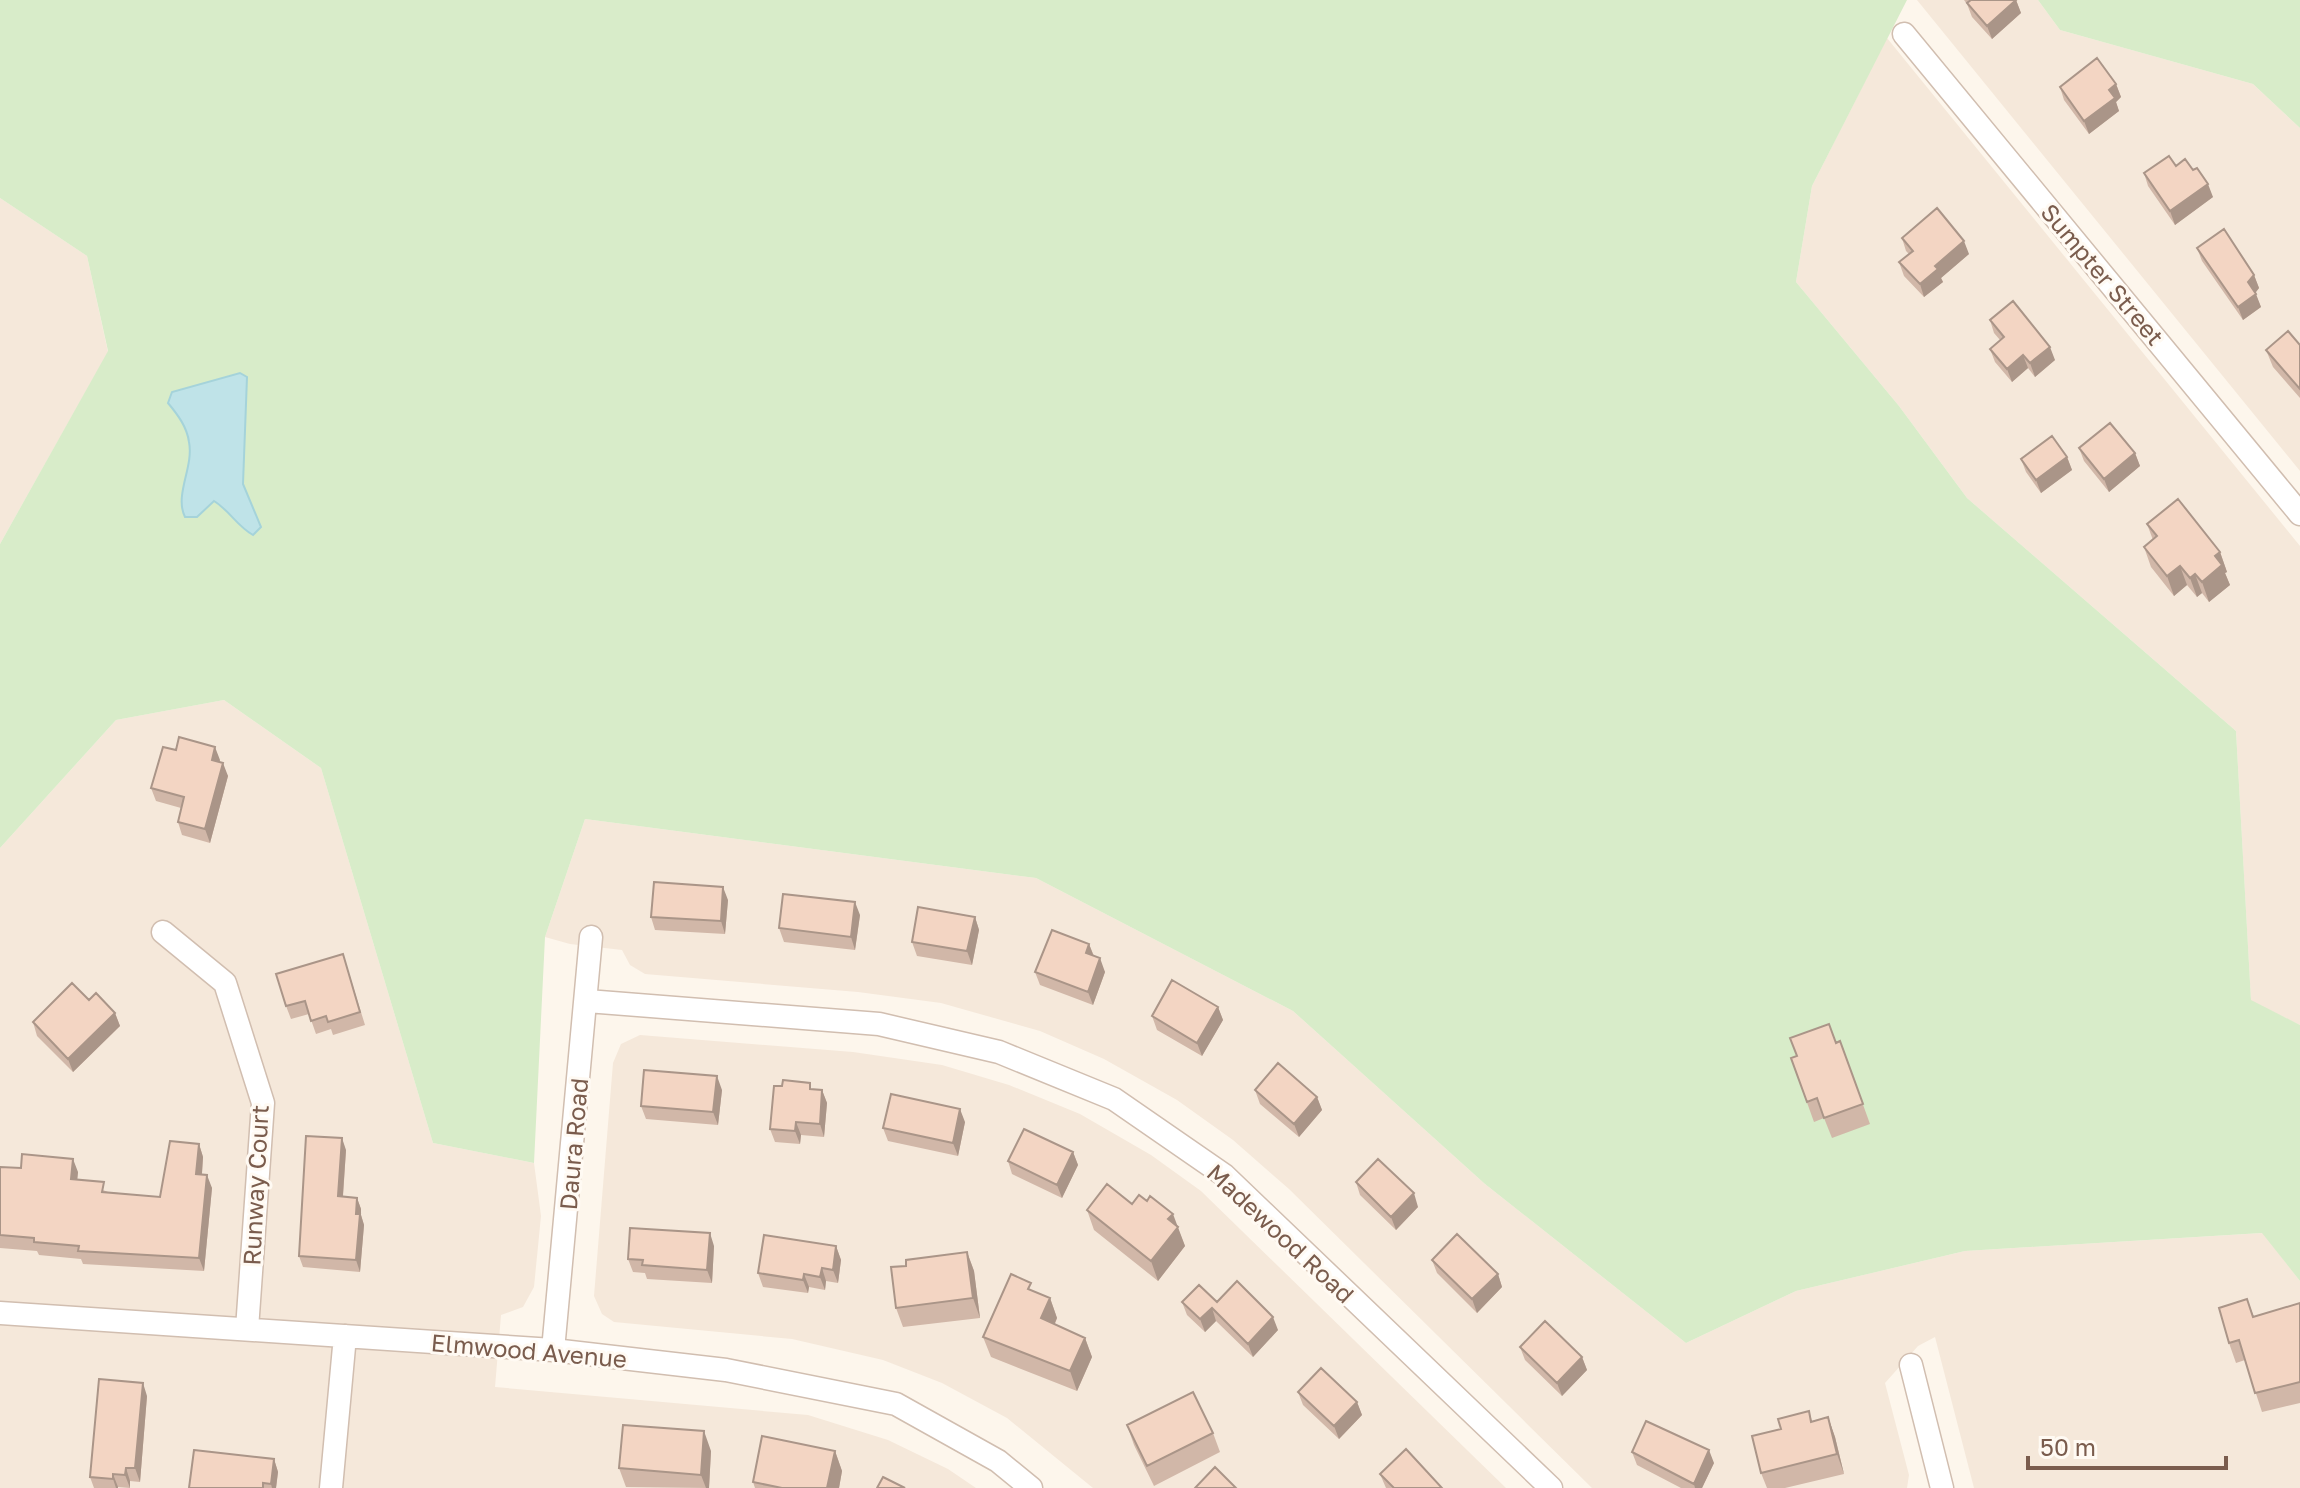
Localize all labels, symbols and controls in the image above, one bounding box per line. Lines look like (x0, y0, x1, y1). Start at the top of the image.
street label: Sumpter Street (2035, 197, 2171, 351)
street label: Daura Road (553, 1077, 593, 1211)
street label: Runway Court (236, 1104, 274, 1266)
street label: Madewood Road (1202, 1158, 1360, 1308)
street label: Elmwood Avenue (430, 1327, 628, 1373)
scale bar (2028, 1420, 2226, 1470)
text: 50 m (2040, 1432, 2096, 1461)

